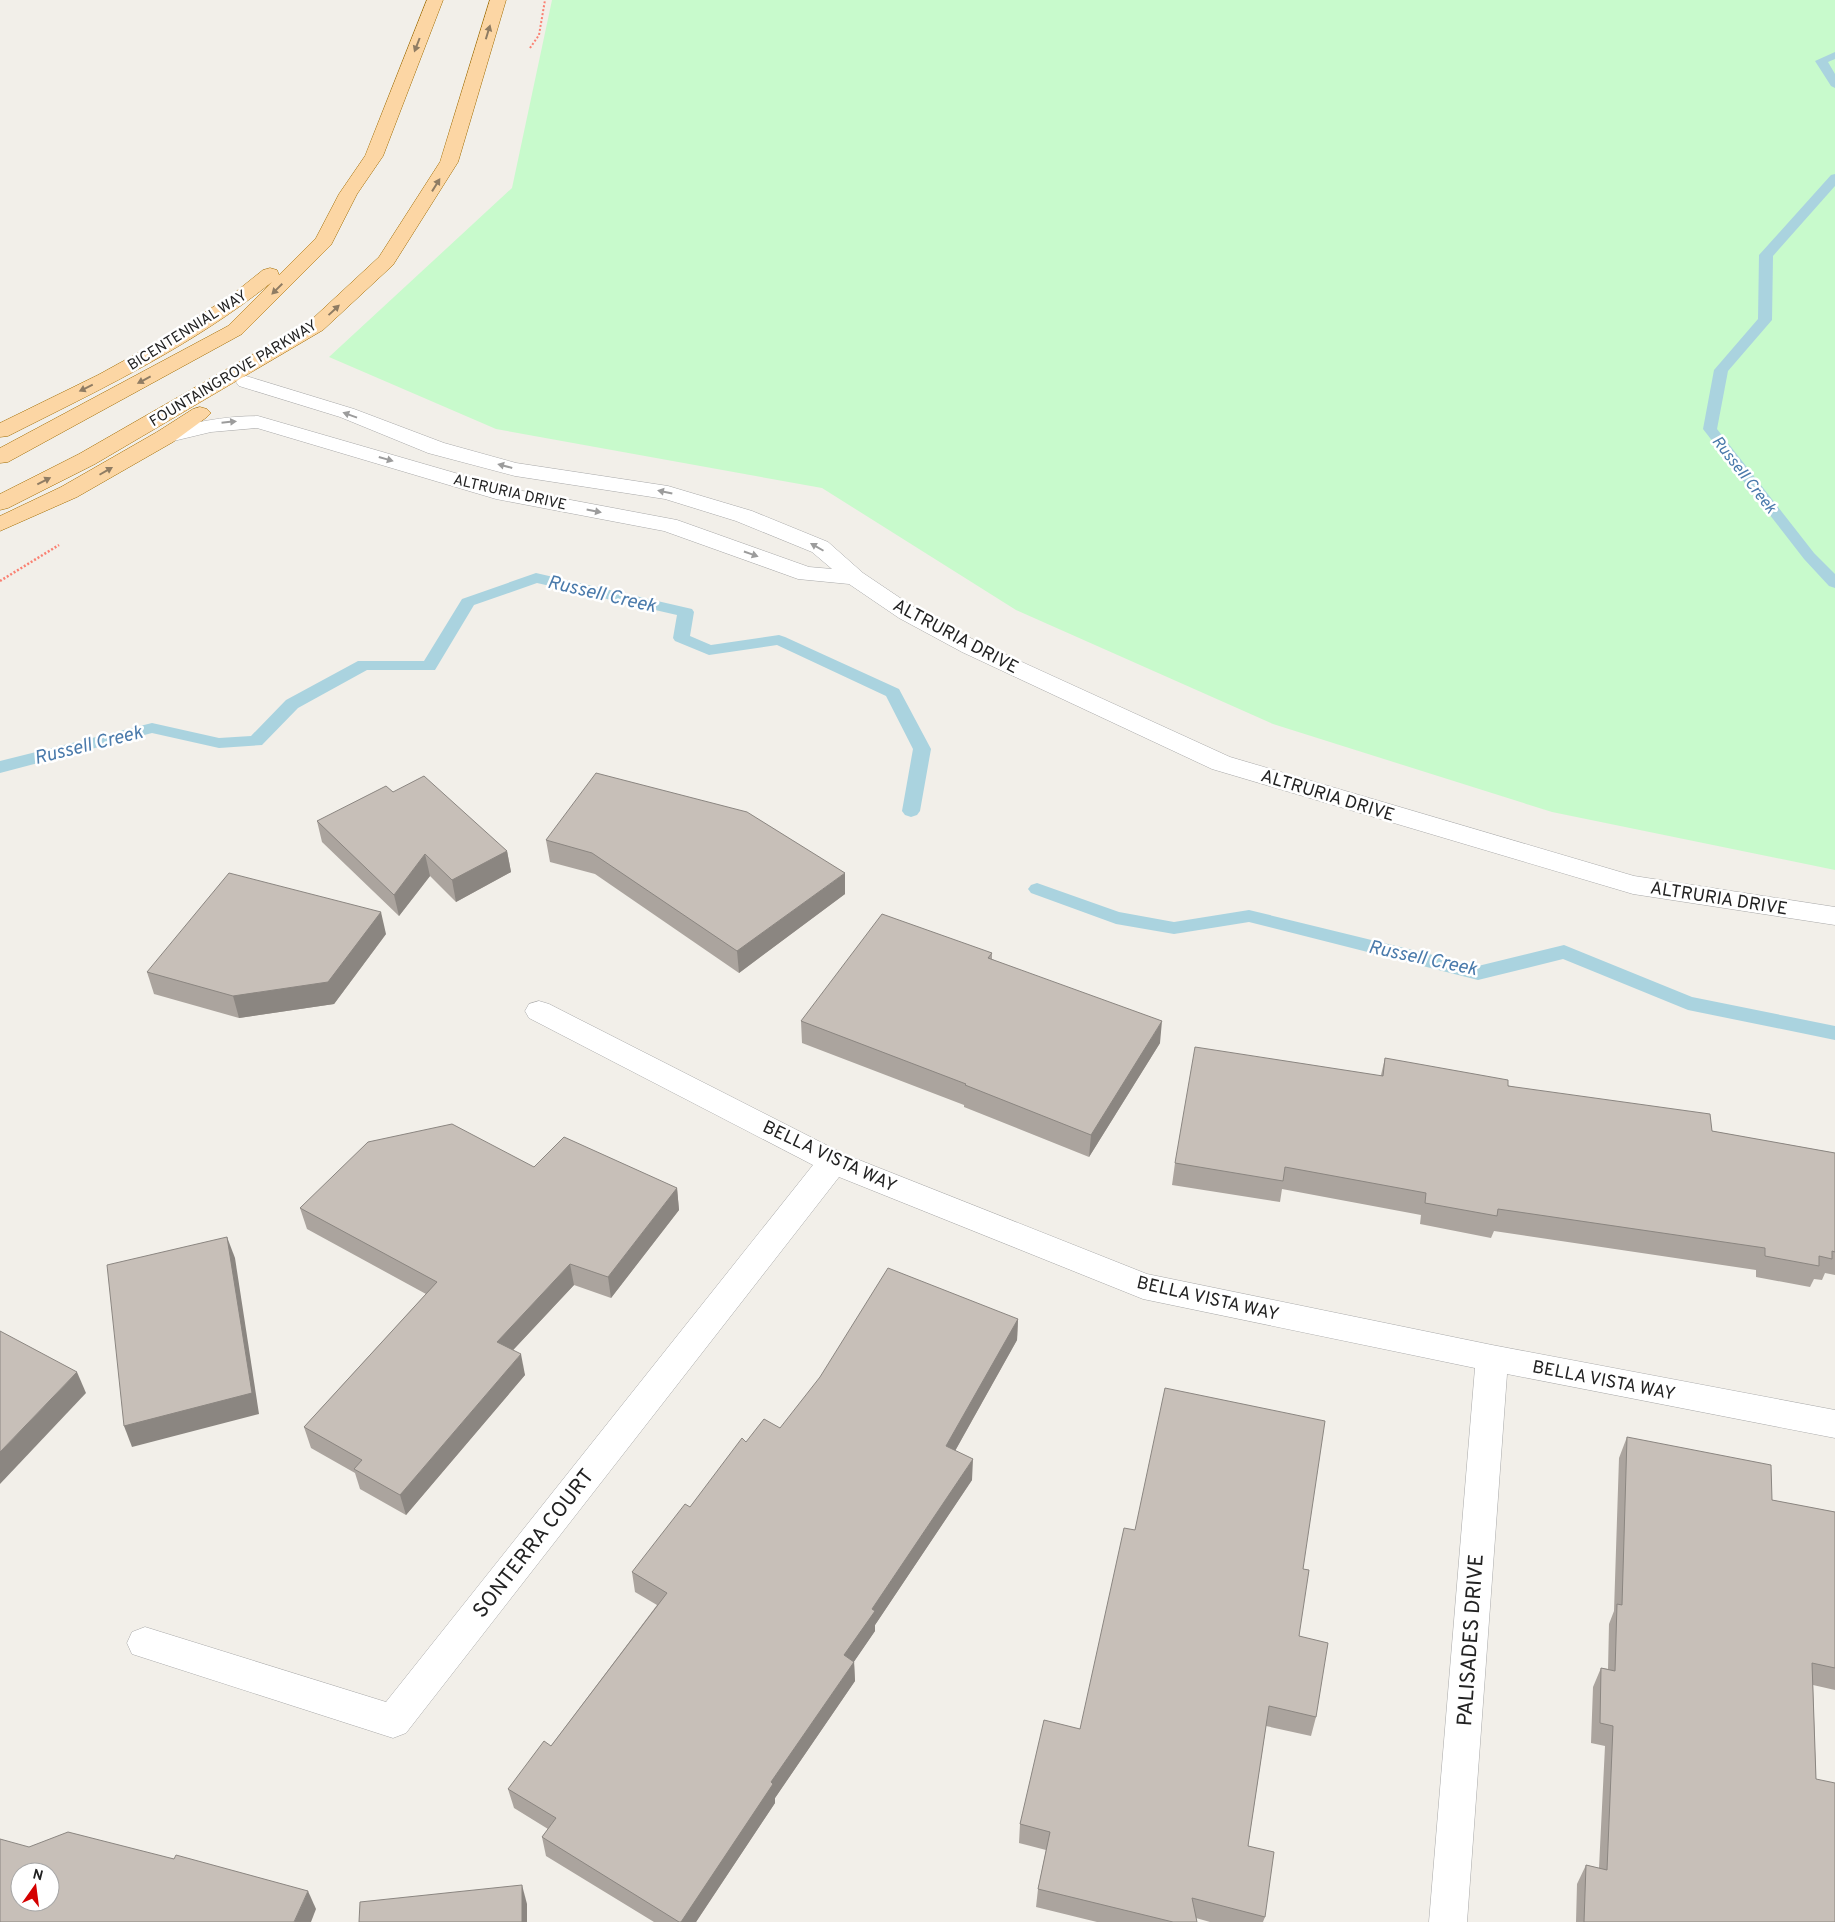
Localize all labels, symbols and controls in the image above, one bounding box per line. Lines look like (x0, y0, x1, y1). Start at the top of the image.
one-way arrow (485, 24, 493, 39)
one-way arrow (413, 38, 420, 53)
one-way arrow (431, 178, 441, 192)
one-way arrow (271, 283, 283, 295)
street label: BICENTENNIAL WAY (125, 287, 251, 376)
one-way arrow (327, 304, 339, 316)
street label: FOUNTAINGROVE PARKWAY (146, 316, 321, 432)
one-way arrow (137, 375, 150, 384)
one-way arrow (79, 385, 93, 393)
one-way arrow (343, 411, 358, 418)
one-way arrow (221, 418, 237, 426)
water label: Russell Creek (1707, 432, 1781, 519)
one-way arrow (379, 456, 394, 464)
one-way arrow (497, 462, 512, 470)
one-way arrow (99, 466, 113, 475)
street label: ALTRURIA DRIVE (451, 471, 568, 516)
one-way arrow (36, 477, 51, 485)
one-way arrow (656, 488, 672, 496)
one-way arrow (587, 508, 603, 516)
one-way arrow (810, 543, 825, 551)
one-way arrow (743, 551, 758, 558)
water label: Russell Creek (545, 571, 659, 619)
street label: ALTRURIA DRIVE (889, 595, 1022, 680)
water label: Russell Creek (32, 721, 146, 771)
street label: ALTRURIA DRIVE (1258, 765, 1397, 828)
street label: ALTRURIA DRIVE (1648, 877, 1789, 922)
water label: Russell Creek (1366, 936, 1480, 982)
street label: BELLA VISTA WAY (759, 1116, 900, 1198)
street label: BELLA VISTA WAY (1134, 1272, 1281, 1327)
street label: BELLA VISTA WAY (1530, 1356, 1677, 1407)
street label: SONTERRA COURT (468, 1464, 601, 1624)
street label: PALISADES DRIVE (1452, 1553, 1491, 1727)
north arrow (10, 1862, 60, 1912)
text: N (31, 1866, 45, 1885)

